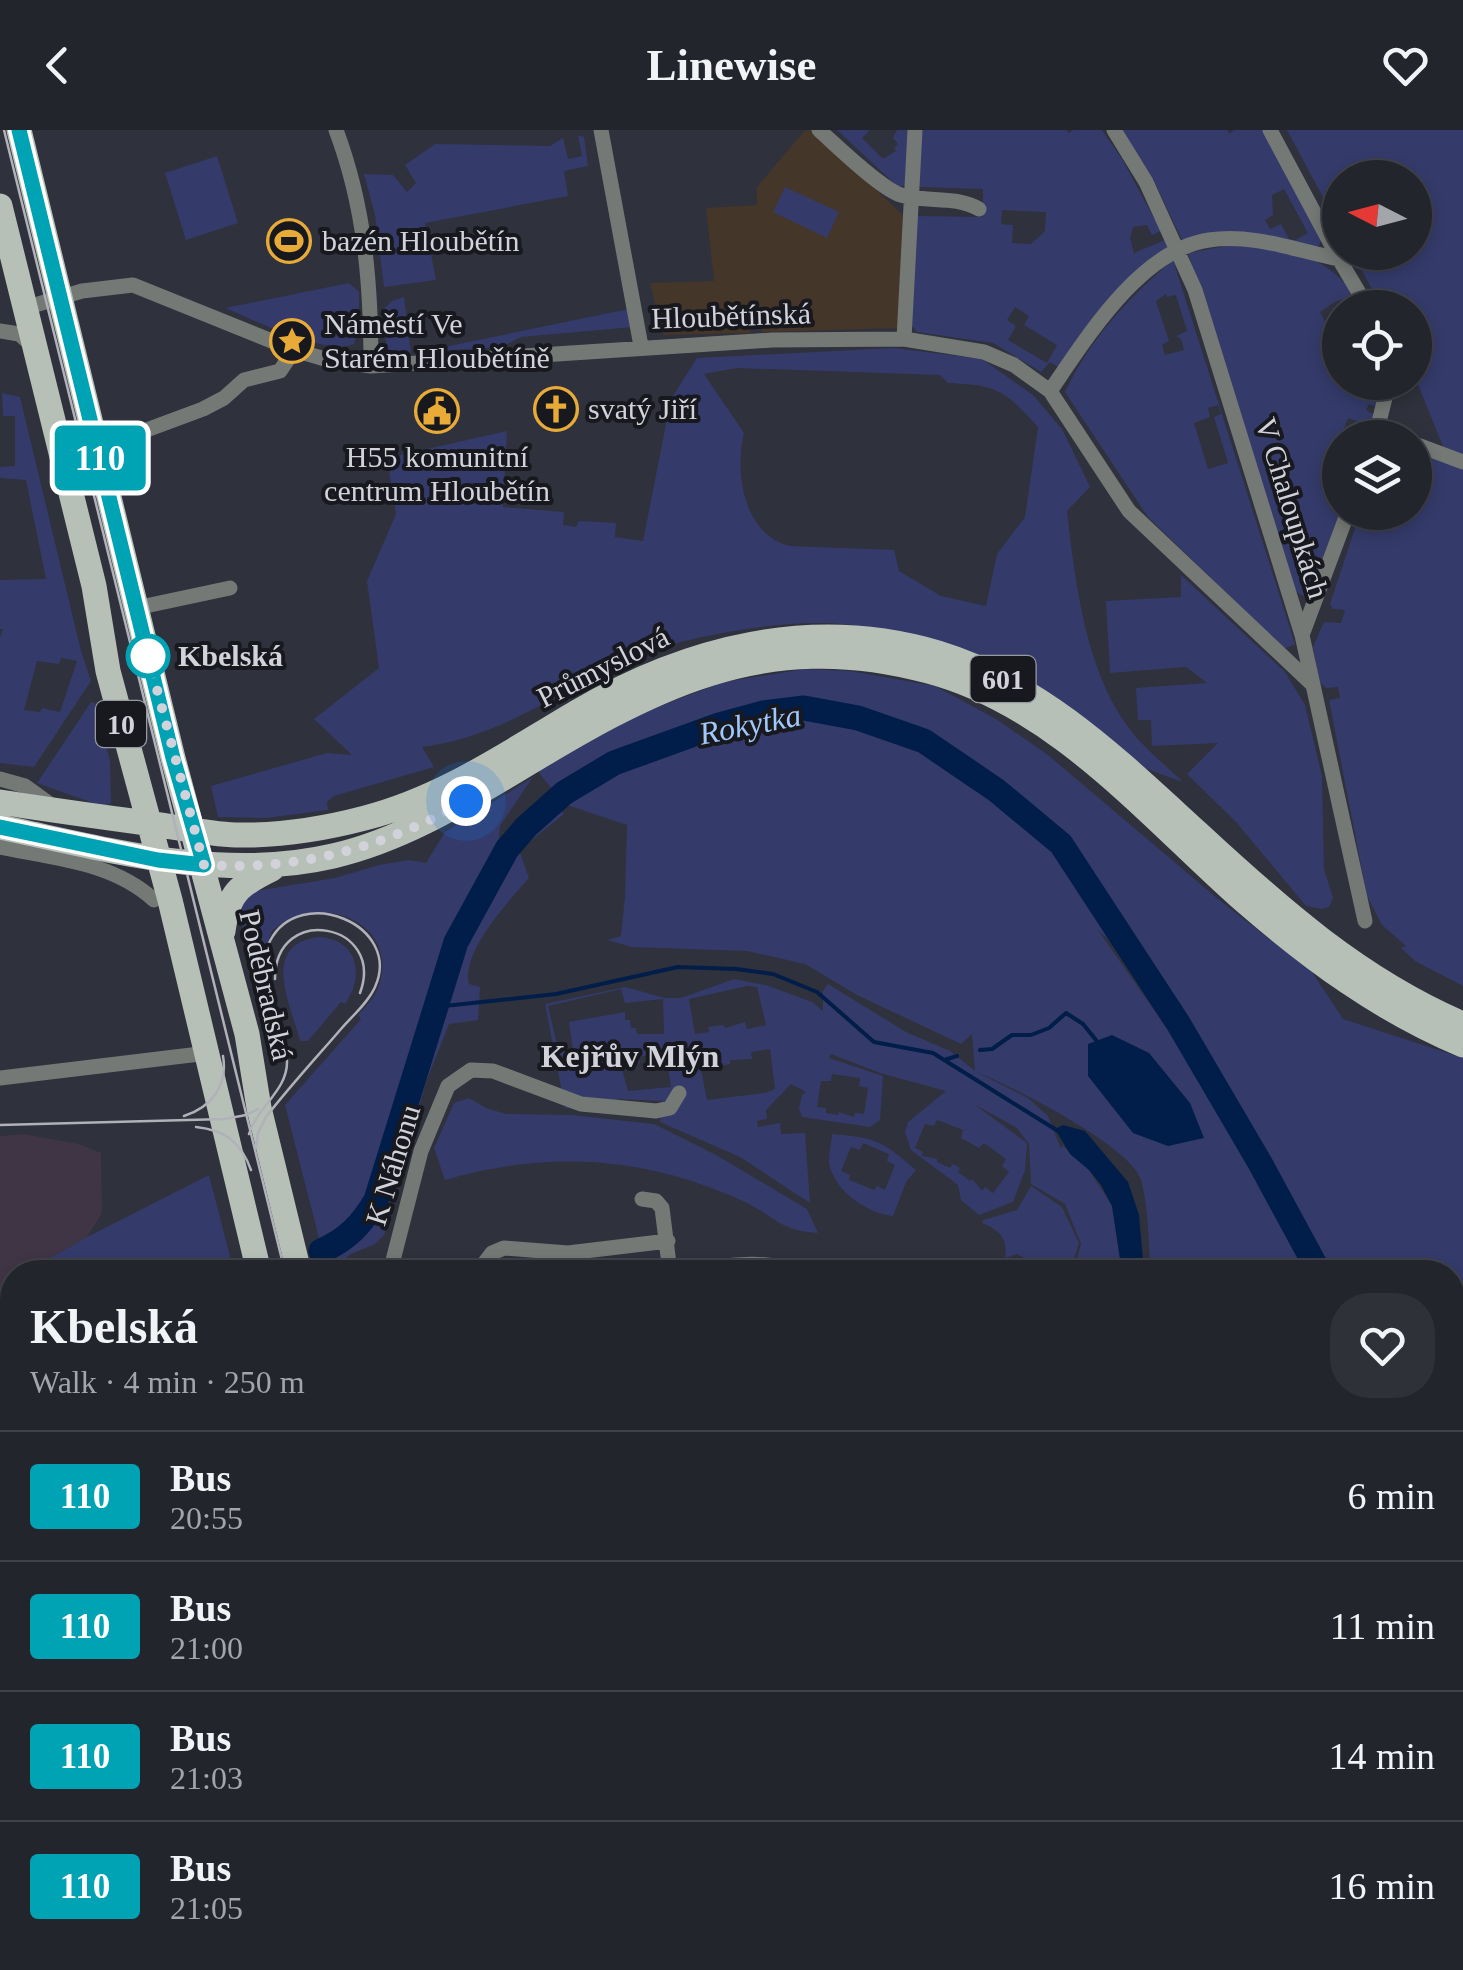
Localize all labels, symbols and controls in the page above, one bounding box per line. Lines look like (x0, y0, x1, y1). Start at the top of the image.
icon: back (30, 38, 85, 93)
icon: heart (1378, 38, 1433, 93)
text: Linewise (646, 40, 817, 90)
north arrow (1322, 160, 1432, 270)
map controls (1322, 160, 1432, 530)
sports icon: bazén Hloubětín (266, 218, 312, 264)
place label: bazén Hloubětín (322, 224, 519, 257)
button: locate (1322, 290, 1432, 400)
street label: Hloubětínská (650, 296, 812, 335)
place label: Náměstí Ve Starém Hloubětíně (324, 307, 550, 374)
place icon: Náměstí Ve Starém Hloubětíně (269, 318, 315, 364)
church icon: svatý Jiří (533, 386, 579, 432)
public building icon: H55 komunitní centrum Hloubětín (414, 388, 460, 434)
place label: svatý Jiří (588, 392, 698, 425)
street label: V Chaloupkách (1249, 414, 1336, 602)
button: layers (1322, 420, 1432, 530)
line badge: 110 (42, 426, 158, 490)
text: 110 (75, 439, 125, 478)
place label: H55 komunitní centrum Hloubětín (324, 440, 550, 507)
street label: Průmyslová (531, 619, 674, 714)
marker: Kbelská (127, 635, 169, 677)
place label: Kbelská (178, 639, 283, 672)
road number: 601 (970, 656, 1036, 702)
water label: Rokytka (695, 696, 804, 752)
road number: 10 (96, 701, 146, 747)
your location (441, 776, 491, 826)
street label: Poděbradská (233, 906, 300, 1063)
district label: Kejřův Mlýn (541, 1038, 720, 1074)
street label: K Náhonu (359, 1101, 426, 1229)
button: heart (1330, 1293, 1435, 1398)
text: Kbelská (30, 1300, 198, 1353)
text: Walk · 4 min · 250 m (30, 1364, 305, 1400)
text: Bus (170, 1457, 231, 1499)
text: 6 min (1347, 1475, 1435, 1517)
text: 110 (60, 1477, 110, 1516)
text: 20:55 (170, 1500, 243, 1536)
text: Bus (170, 1587, 231, 1629)
text: 11 min (1330, 1605, 1435, 1647)
text: 110 (60, 1607, 110, 1646)
text: 21:00 (170, 1630, 243, 1666)
text: Bus (170, 1717, 231, 1759)
text: 14 min (1328, 1735, 1435, 1777)
text: 110 (60, 1737, 110, 1776)
text: 21:03 (170, 1760, 243, 1796)
text: Bus (170, 1847, 231, 1889)
text: 16 min (1328, 1865, 1435, 1907)
text: 110 (60, 1867, 110, 1906)
text: 21:05 (170, 1890, 243, 1926)

